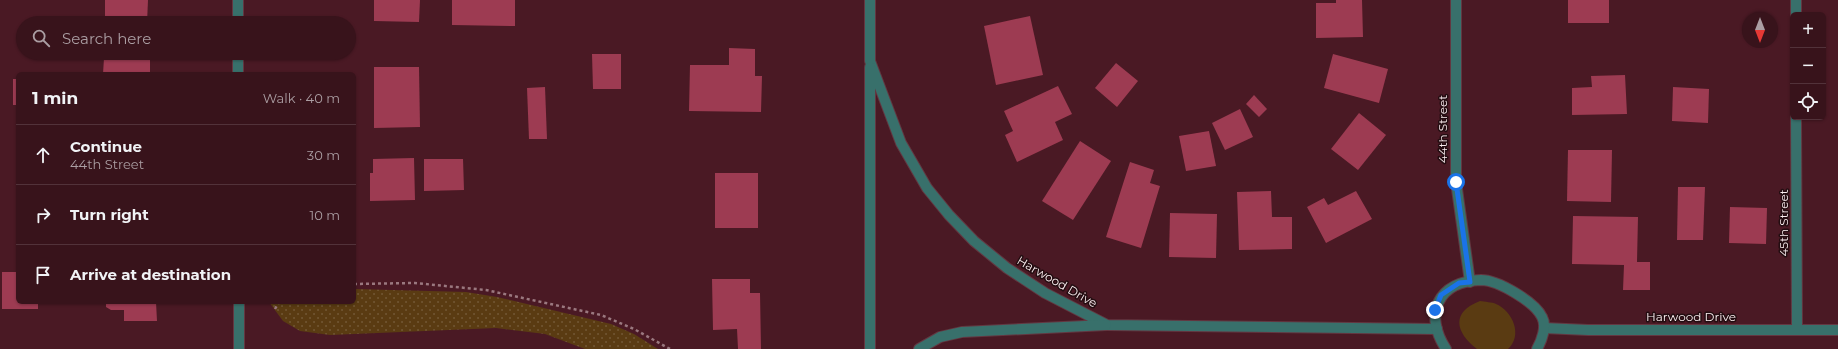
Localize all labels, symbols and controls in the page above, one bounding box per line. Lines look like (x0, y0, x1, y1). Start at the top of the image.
north arrow (1742, 12, 1778, 48)
map controls (1790, 12, 1826, 120)
button: + (1790, 12, 1826, 48)
search box (16, 16, 356, 60)
icon: search (30, 27, 52, 49)
text: Search here (62, 29, 151, 48)
button: − (1790, 48, 1826, 84)
button: locate (1790, 84, 1826, 120)
text: 1 min (32, 88, 78, 108)
text: Walk · 40 m (263, 90, 340, 106)
street label: 44th Street (1435, 95, 1450, 163)
text: Continue (70, 137, 142, 156)
icon: ahead (32, 144, 54, 166)
text: 30 m (307, 147, 340, 163)
text: 44th Street (70, 156, 144, 172)
route start (1447, 173, 1465, 191)
street label: 45th Street (1776, 189, 1791, 257)
icon: right (32, 204, 54, 226)
text: Turn right (70, 205, 149, 224)
text: 10 m (310, 207, 340, 223)
street label: Harwood Drive (1015, 253, 1100, 311)
icon: arrive (32, 264, 54, 286)
text: Arrive at destination (70, 265, 231, 284)
route end (1426, 301, 1444, 319)
street label: Harwood Drive (1646, 309, 1736, 324)

